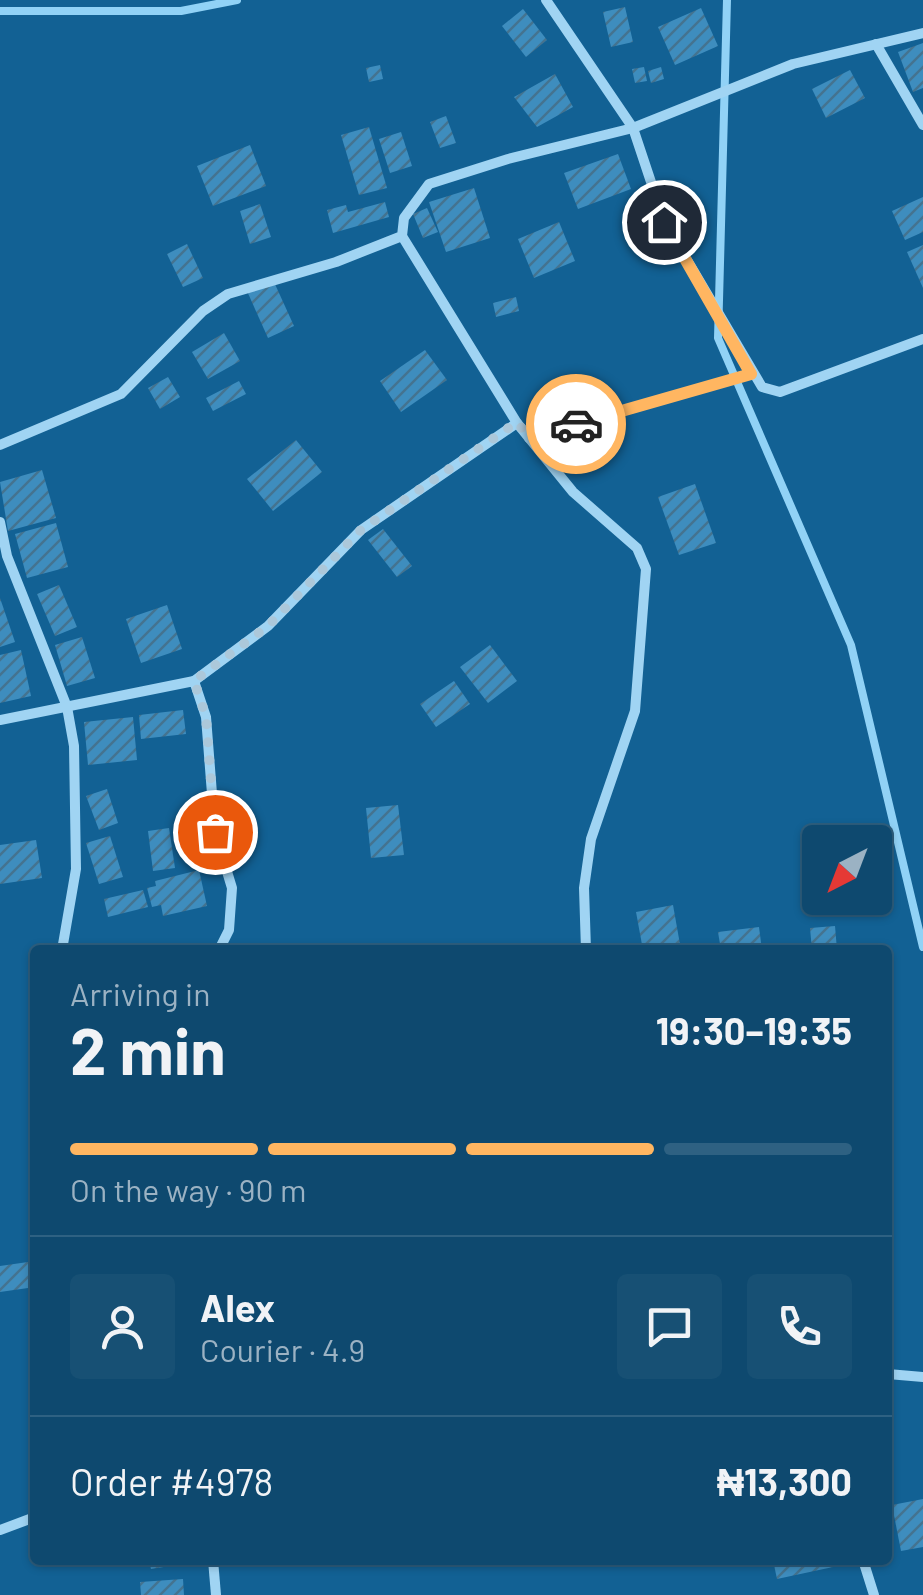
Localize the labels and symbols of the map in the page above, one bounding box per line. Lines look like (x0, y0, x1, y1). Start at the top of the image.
pin (622, 180, 707, 265)
courier (526, 374, 626, 474)
pin (173, 790, 258, 875)
north arrow (802, 825, 892, 915)

